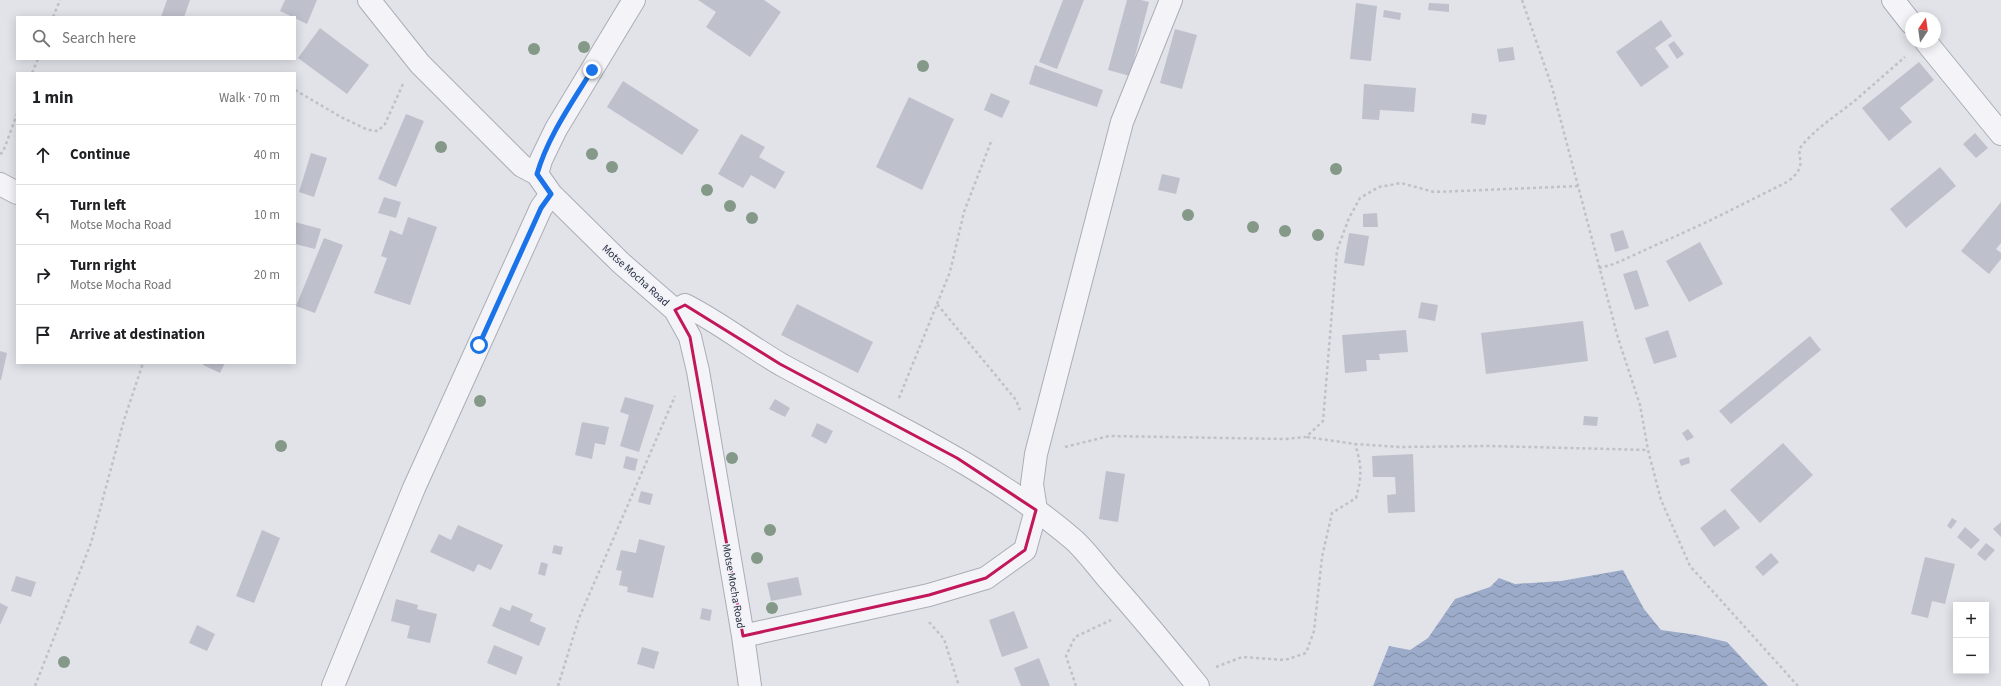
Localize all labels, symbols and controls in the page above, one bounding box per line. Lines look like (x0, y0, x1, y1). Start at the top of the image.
north arrow (1905, 12, 1941, 48)
search box (16, 16, 296, 60)
icon: search (30, 27, 52, 49)
text: Search here (62, 28, 136, 49)
route end (583, 61, 601, 79)
text: 1 min (32, 86, 73, 110)
text: Walk · 70 m (219, 89, 280, 107)
icon: ahead (32, 144, 54, 166)
text: Continue (70, 144, 130, 165)
text: 40 m (254, 146, 280, 164)
text: Turn left (70, 195, 126, 216)
icon: left (32, 204, 54, 226)
text: 10 m (254, 206, 280, 224)
text: Motse Mocha Road (70, 216, 172, 234)
street label: Motse Mocha Road (599, 241, 673, 310)
text: Turn right (70, 255, 136, 276)
icon: right (32, 264, 54, 286)
text: 20 m (254, 266, 280, 284)
text: Motse Mocha Road (70, 276, 172, 294)
icon: arrive (32, 324, 54, 346)
text: Arrive at destination (70, 324, 205, 345)
route start (470, 336, 488, 354)
street label: Motse Mocha Road (719, 542, 748, 630)
map controls (1953, 602, 1989, 674)
button: + (1953, 602, 1989, 638)
button: − (1953, 638, 1989, 674)

